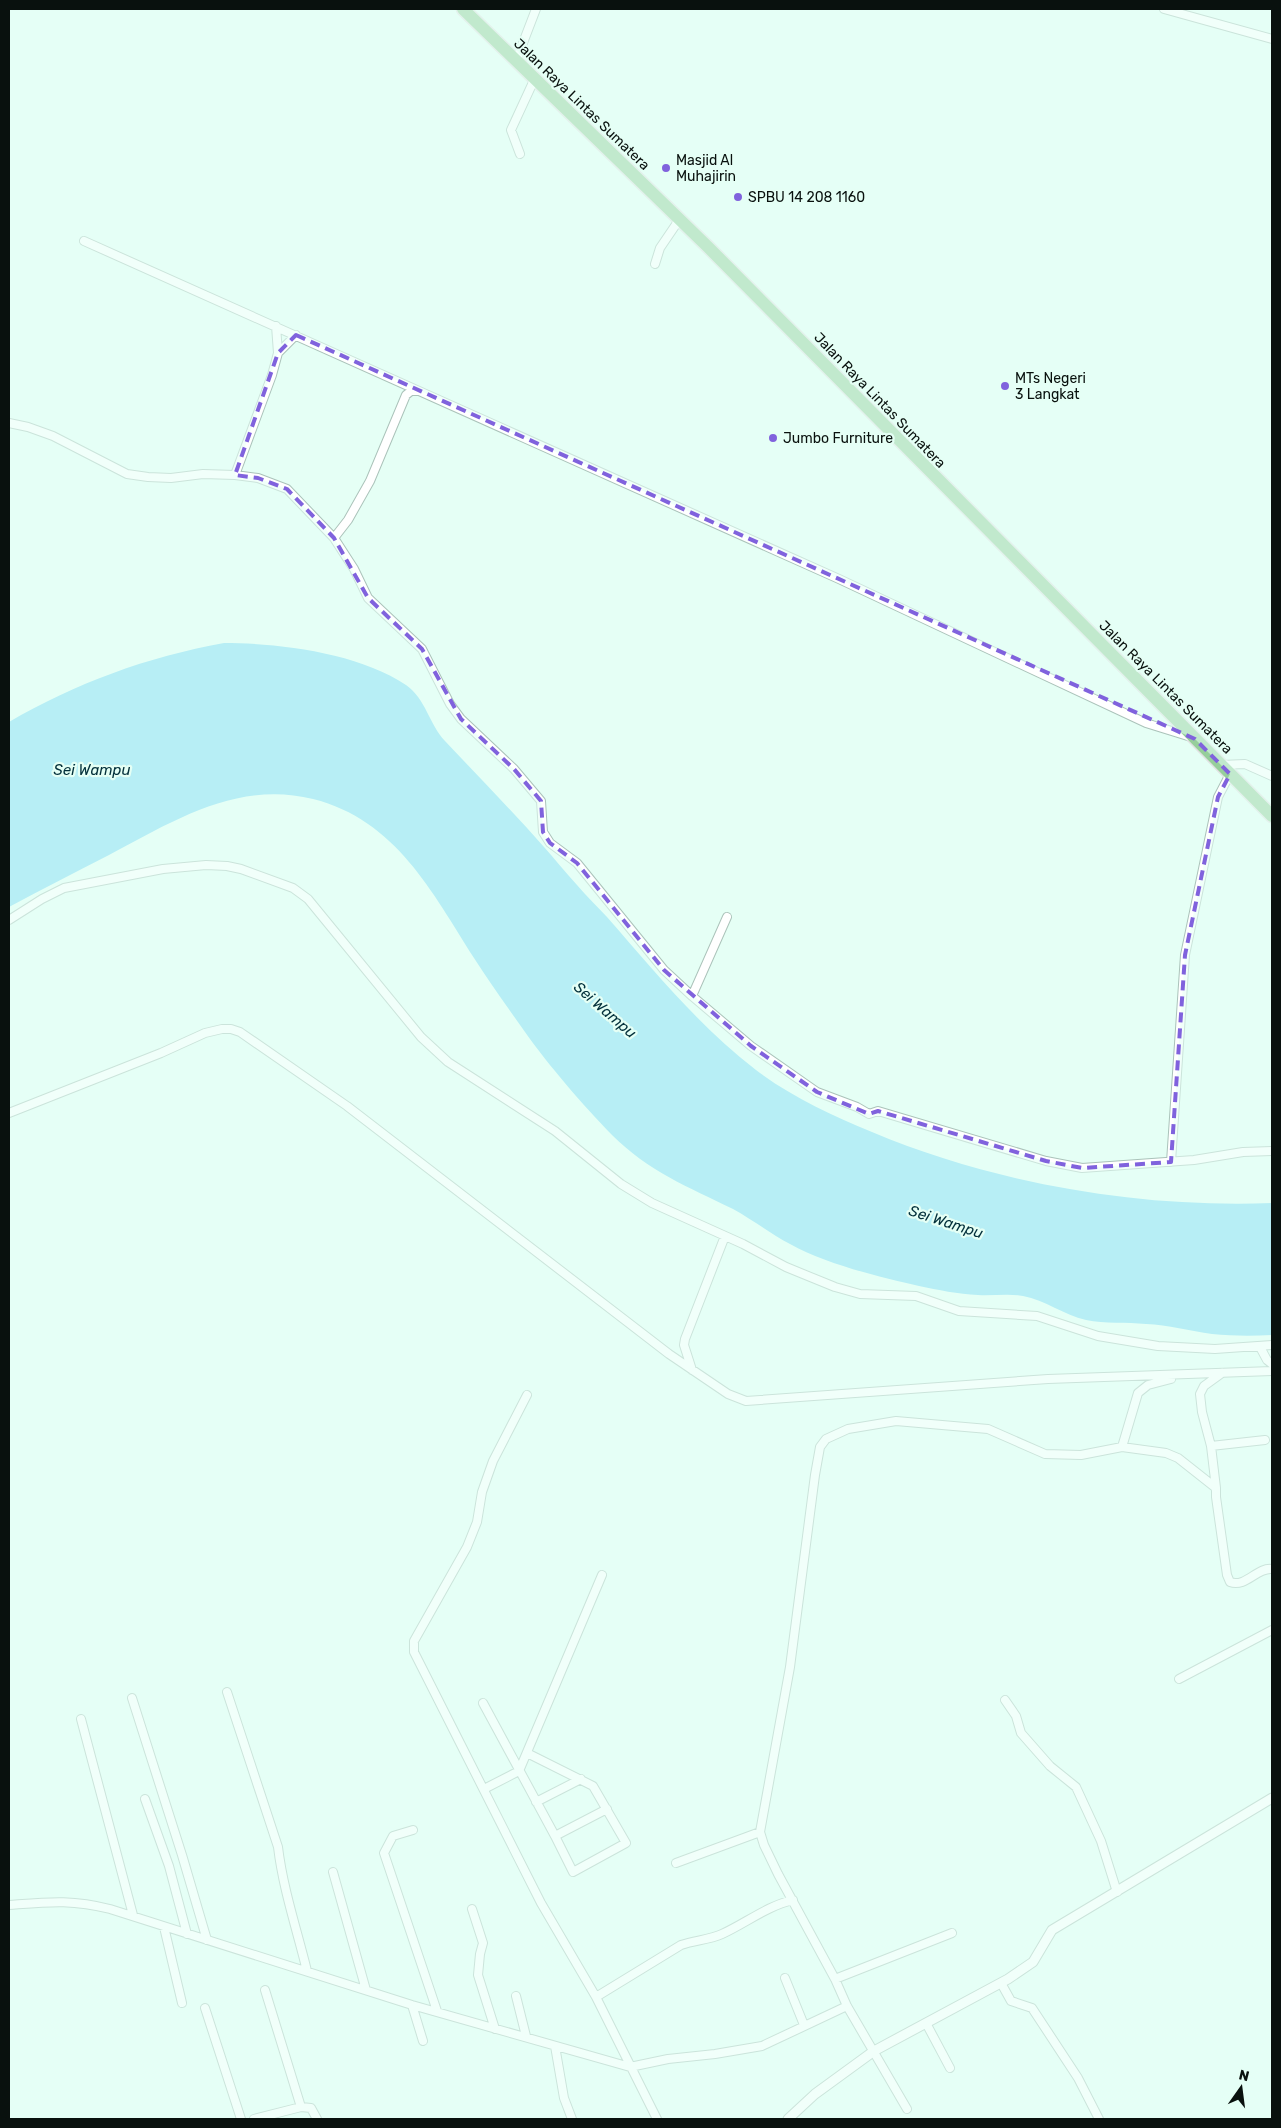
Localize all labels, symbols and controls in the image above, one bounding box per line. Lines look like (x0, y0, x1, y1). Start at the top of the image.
street label: Jalan Raya Lintas Sumatera (510, 35, 653, 174)
place label: Masjid Al Muhajirin (676, 152, 736, 185)
marker: Masjid Al Muhajirin (660, 162, 672, 174)
place label: SPBU 14 208 1160 (748, 189, 865, 206)
marker: SPBU 14 208 1160 (732, 191, 744, 203)
street label: Jalan Raya Lintas Sumatera (810, 329, 949, 472)
place label: MTs Negeri 3 Langkat (1015, 370, 1086, 403)
marker: MTs Negeri 3 Langkat (999, 380, 1011, 392)
place label: Jumbo Furniture (783, 430, 893, 447)
marker: Jumbo Furniture (767, 432, 779, 444)
street label: Jalan Raya Lintas Sumatera (1095, 617, 1236, 758)
water label: Sei Wampu (53, 761, 131, 779)
water label: Sei Wampu (570, 978, 640, 1042)
water label: Sei Wampu (907, 1202, 985, 1242)
north arrow (1216, 2063, 1266, 2113)
text: N (1237, 2066, 1251, 2085)

